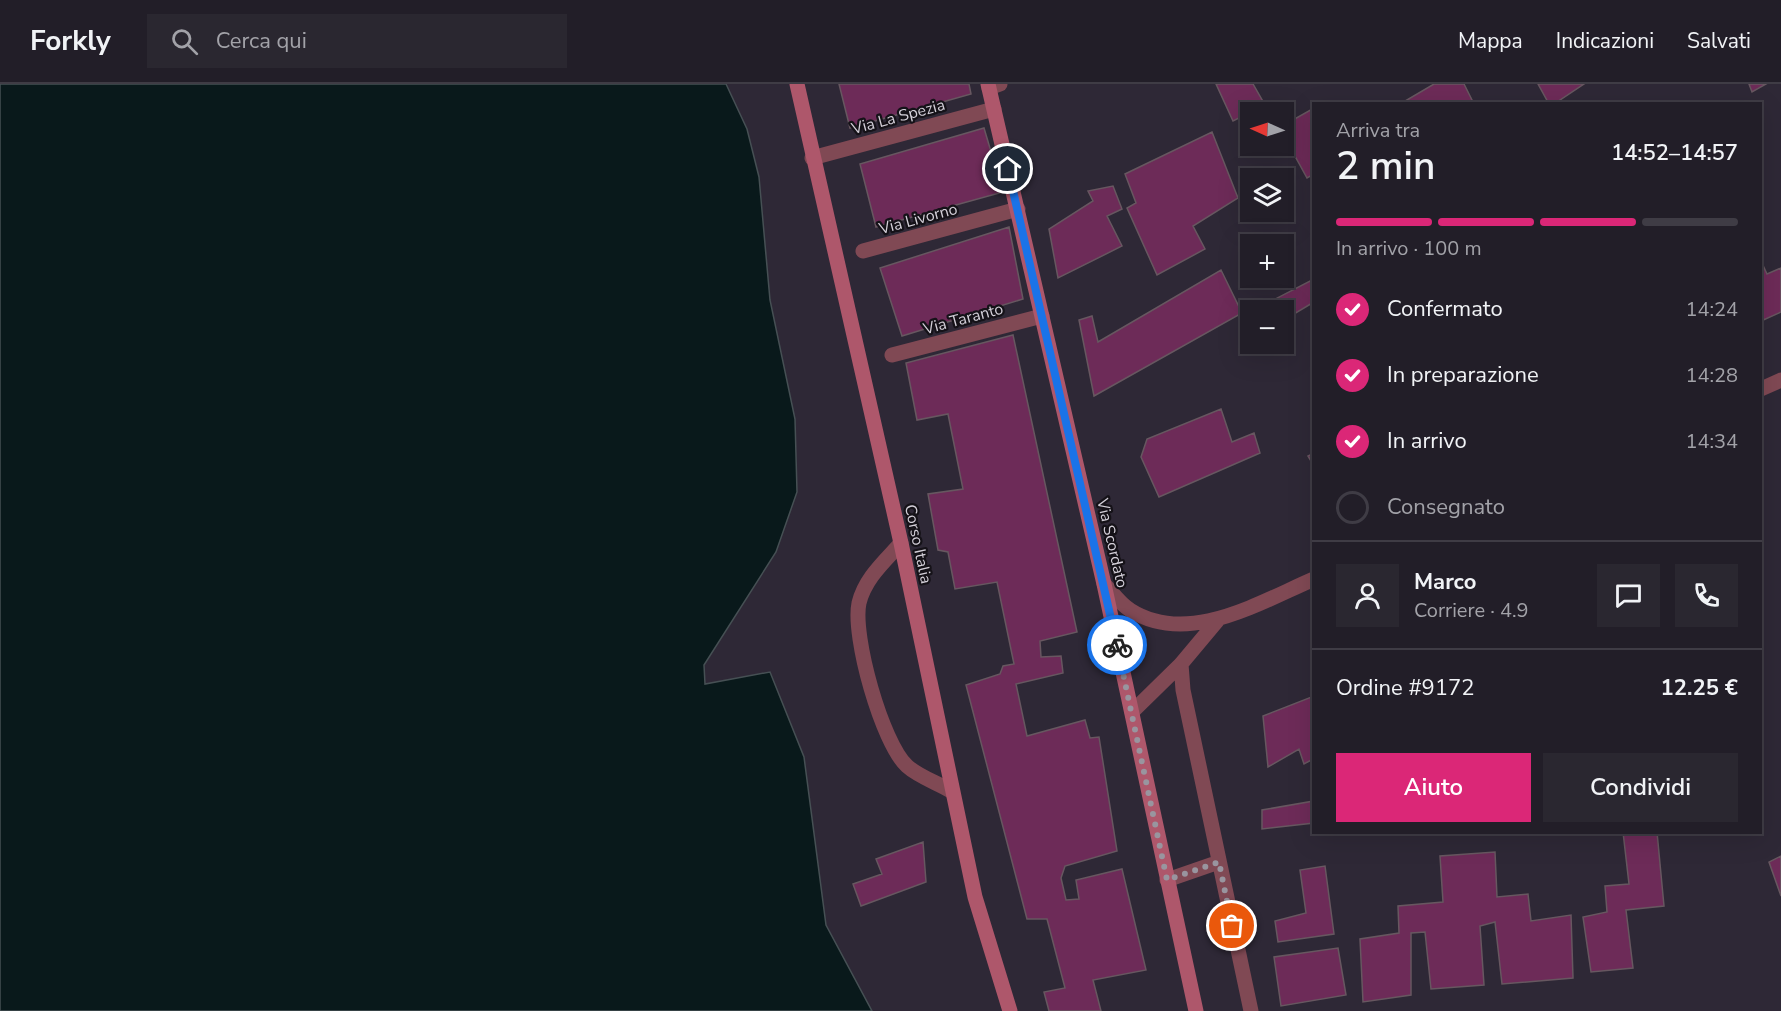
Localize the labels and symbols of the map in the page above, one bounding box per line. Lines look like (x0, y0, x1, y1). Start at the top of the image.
street label: Via La Spezia (848, 94, 947, 140)
north arrow (1240, 102, 1294, 156)
pin (982, 143, 1033, 194)
street label: Via Livorno (876, 198, 960, 240)
street label: Via Taranto (920, 298, 1006, 340)
street label: Via Scordato (1091, 495, 1133, 590)
street label: Corso Italia (899, 503, 937, 586)
courier (1087, 615, 1147, 675)
pin (1206, 900, 1257, 951)

